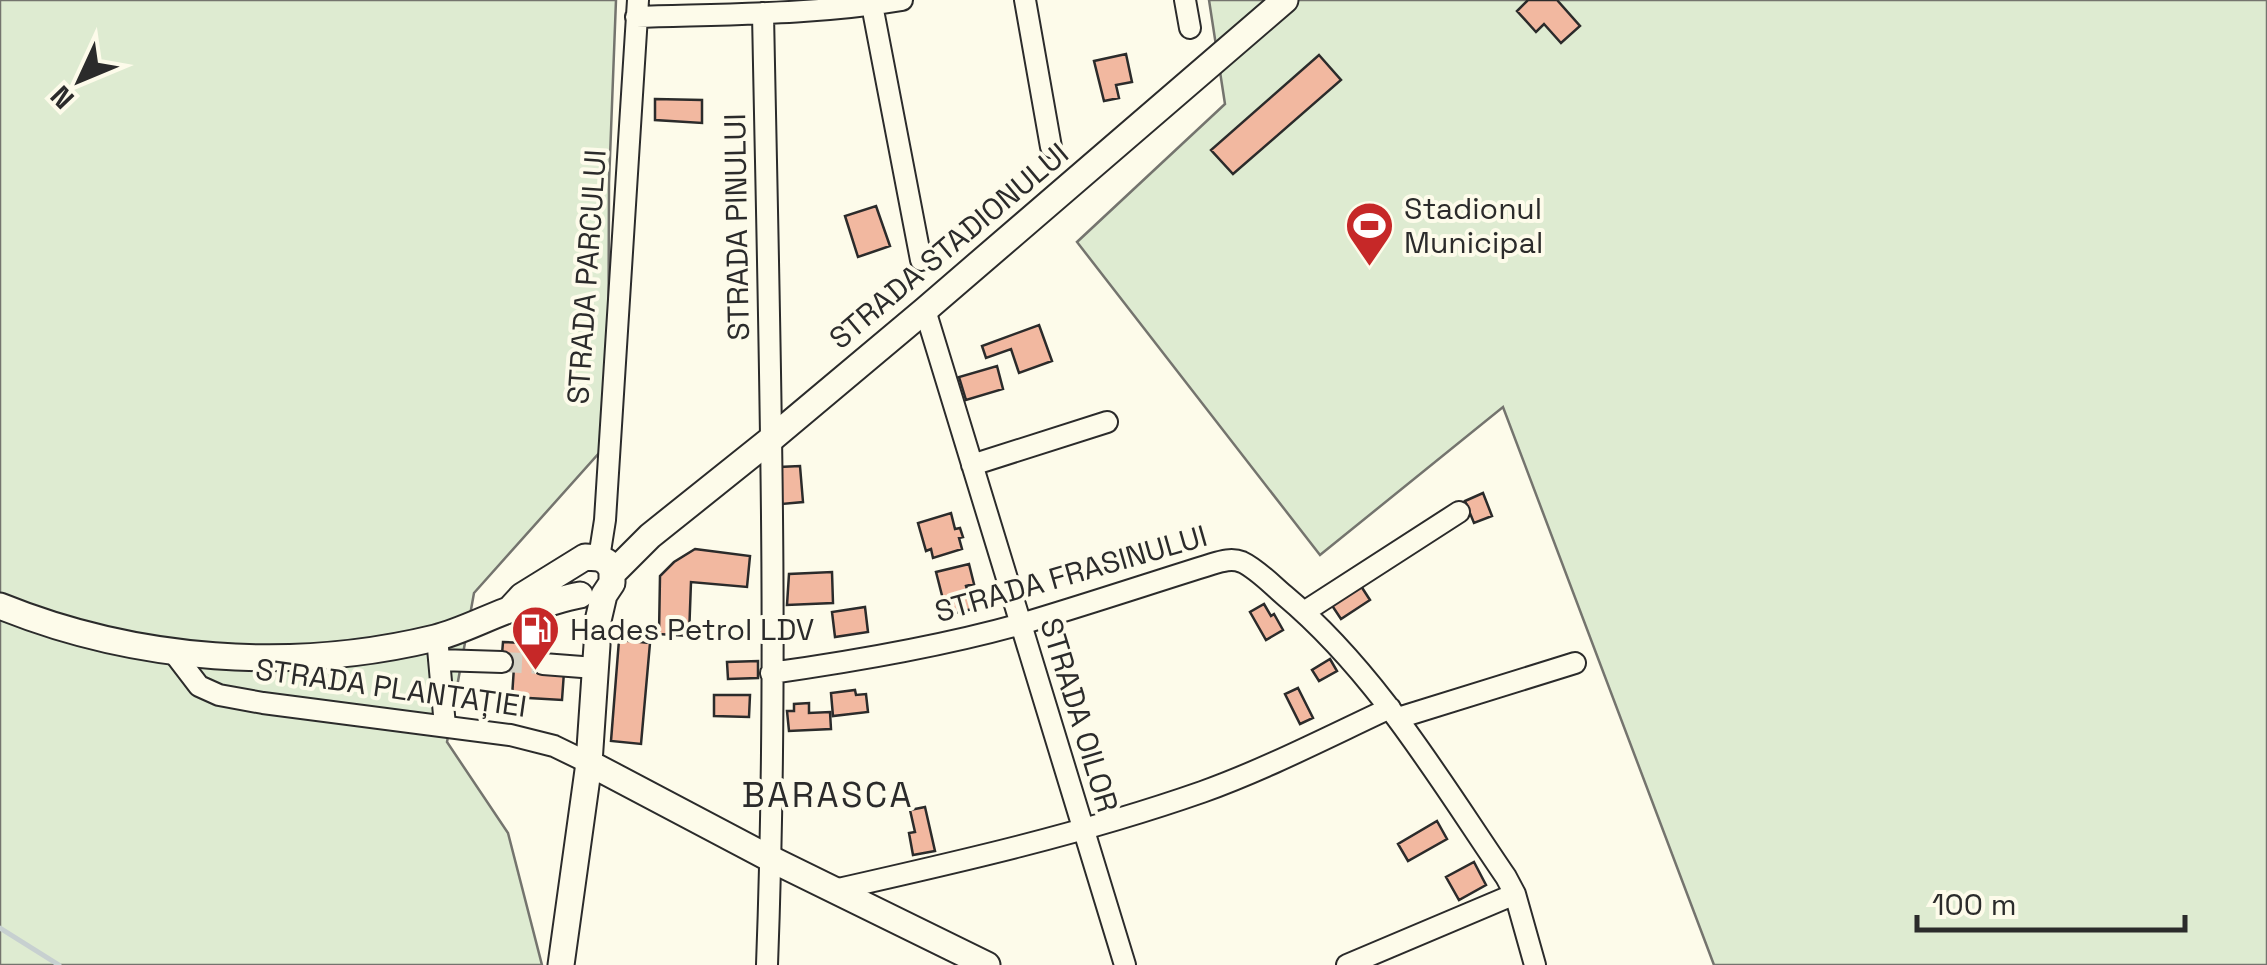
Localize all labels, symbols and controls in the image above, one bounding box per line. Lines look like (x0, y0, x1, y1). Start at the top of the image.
north arrow (30, 30, 130, 130)
text: N (43, 78, 81, 117)
street label: STRADA PINULUI (715, 113, 758, 341)
street label: STRADA STADIONULUI (821, 134, 1076, 357)
street label: STRADA PARCULUI (558, 148, 615, 406)
place label: Stadionul Municipal (1404, 189, 1543, 262)
sports icon: Stadionul Municipal (1343, 200, 1395, 268)
street label: STRADA FRASINULUI (930, 516, 1212, 631)
fuel station icon: Hades Petrol LDV (509, 604, 561, 672)
place label: Hades Petrol LDV (570, 610, 814, 649)
street label: STRADA OILOR (1031, 613, 1128, 817)
street label: STRADA PLANTAȚIEI (253, 649, 529, 726)
district label: BARASCA (742, 773, 914, 817)
scale bar (1917, 870, 2184, 932)
text: 100 m (1932, 885, 2017, 924)

